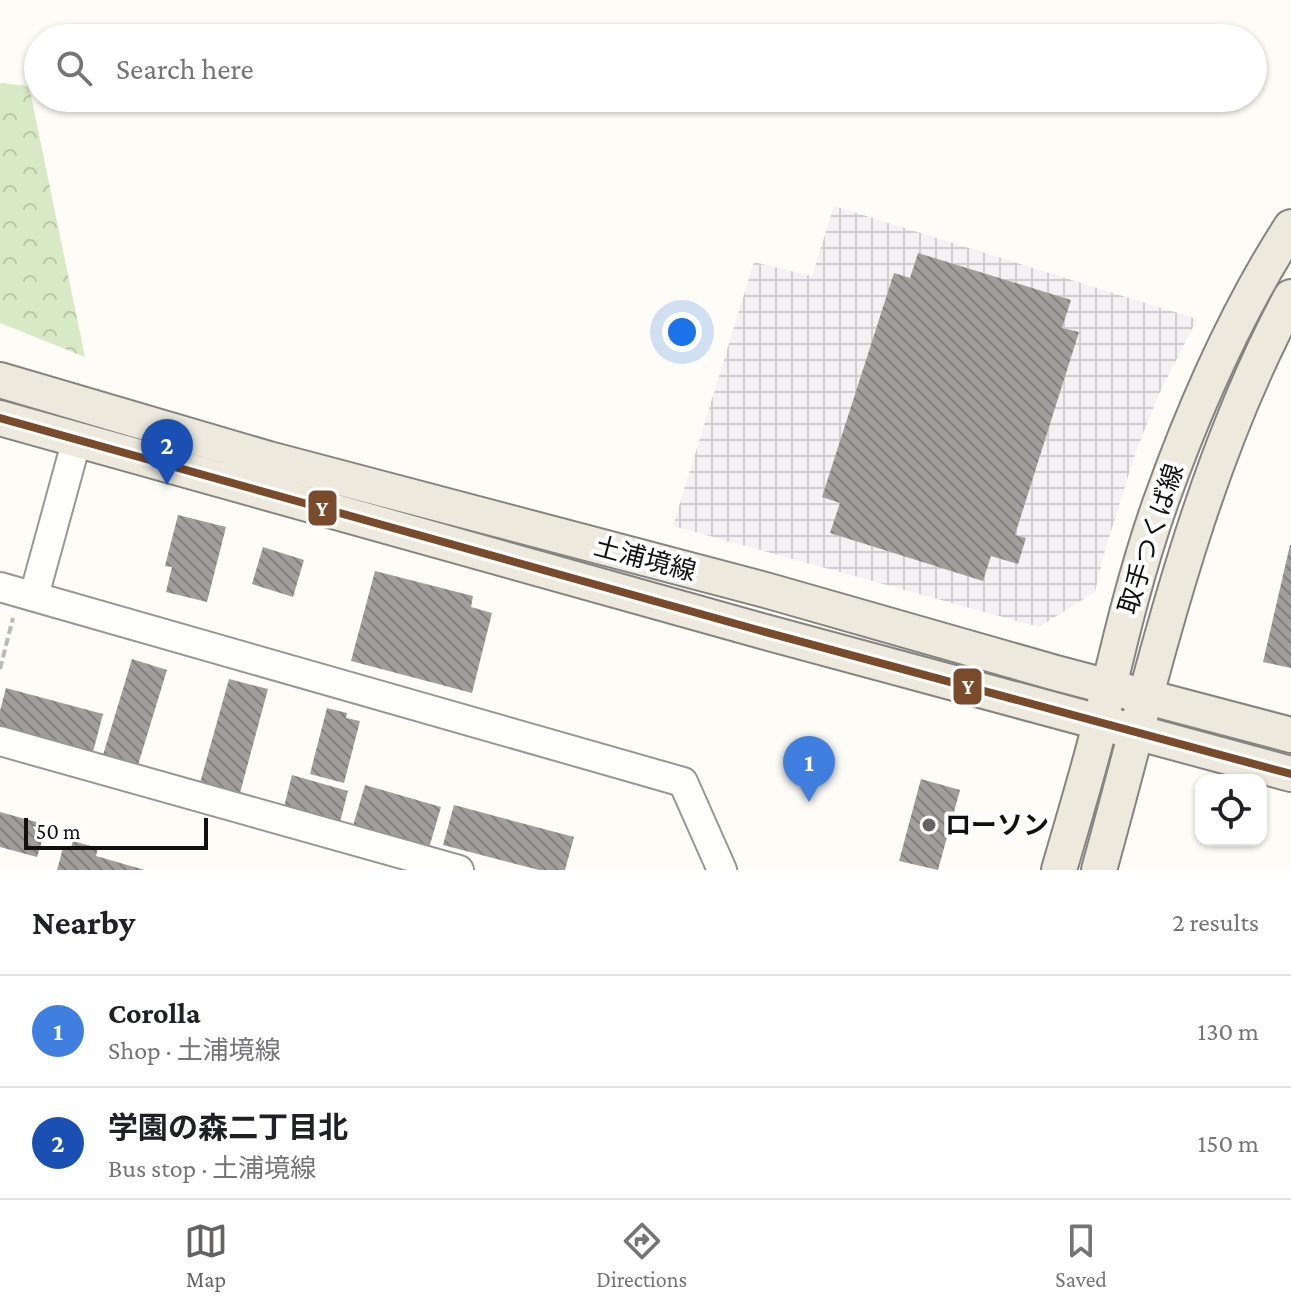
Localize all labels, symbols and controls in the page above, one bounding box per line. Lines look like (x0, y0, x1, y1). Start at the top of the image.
search box (24, 24, 1267, 112)
icon: search (52, 46, 96, 90)
text: Search here (116, 52, 254, 85)
your location (662, 312, 702, 352)
pin: 2 (141, 419, 193, 485)
street label: 取手つくば線 (1113, 460, 1189, 618)
line badge: Y (307, 489, 338, 527)
text: Y (316, 496, 329, 521)
street label: 土浦境線 (591, 532, 699, 586)
line badge: Y (952, 667, 983, 706)
text: Y (962, 674, 975, 699)
pin: 1 (783, 736, 835, 802)
map controls (1195, 774, 1267, 846)
button: locate (1195, 774, 1267, 846)
place label: ローソン (945, 811, 1049, 840)
scale bar (24, 814, 208, 850)
marker: ローソン (920, 816, 938, 834)
text: 50 m (36, 819, 81, 844)
text: Nearby (32, 904, 135, 941)
text: 2 results (1172, 908, 1259, 937)
text: Corolla (108, 996, 201, 1029)
text: 1 (53, 1017, 63, 1046)
text: 130 m (1198, 1017, 1259, 1046)
text: Shop · 土浦境線 (108, 1036, 281, 1065)
text: 学園の森二丁目北 (108, 1111, 348, 1144)
text: 2 (51, 1129, 65, 1158)
text: 150 m (1198, 1129, 1259, 1158)
text: Bus stop · 土浦境線 (108, 1154, 316, 1183)
tab: Map (184, 1219, 228, 1292)
tab: Directions (596, 1219, 687, 1292)
tab: Saved (1055, 1219, 1107, 1292)

